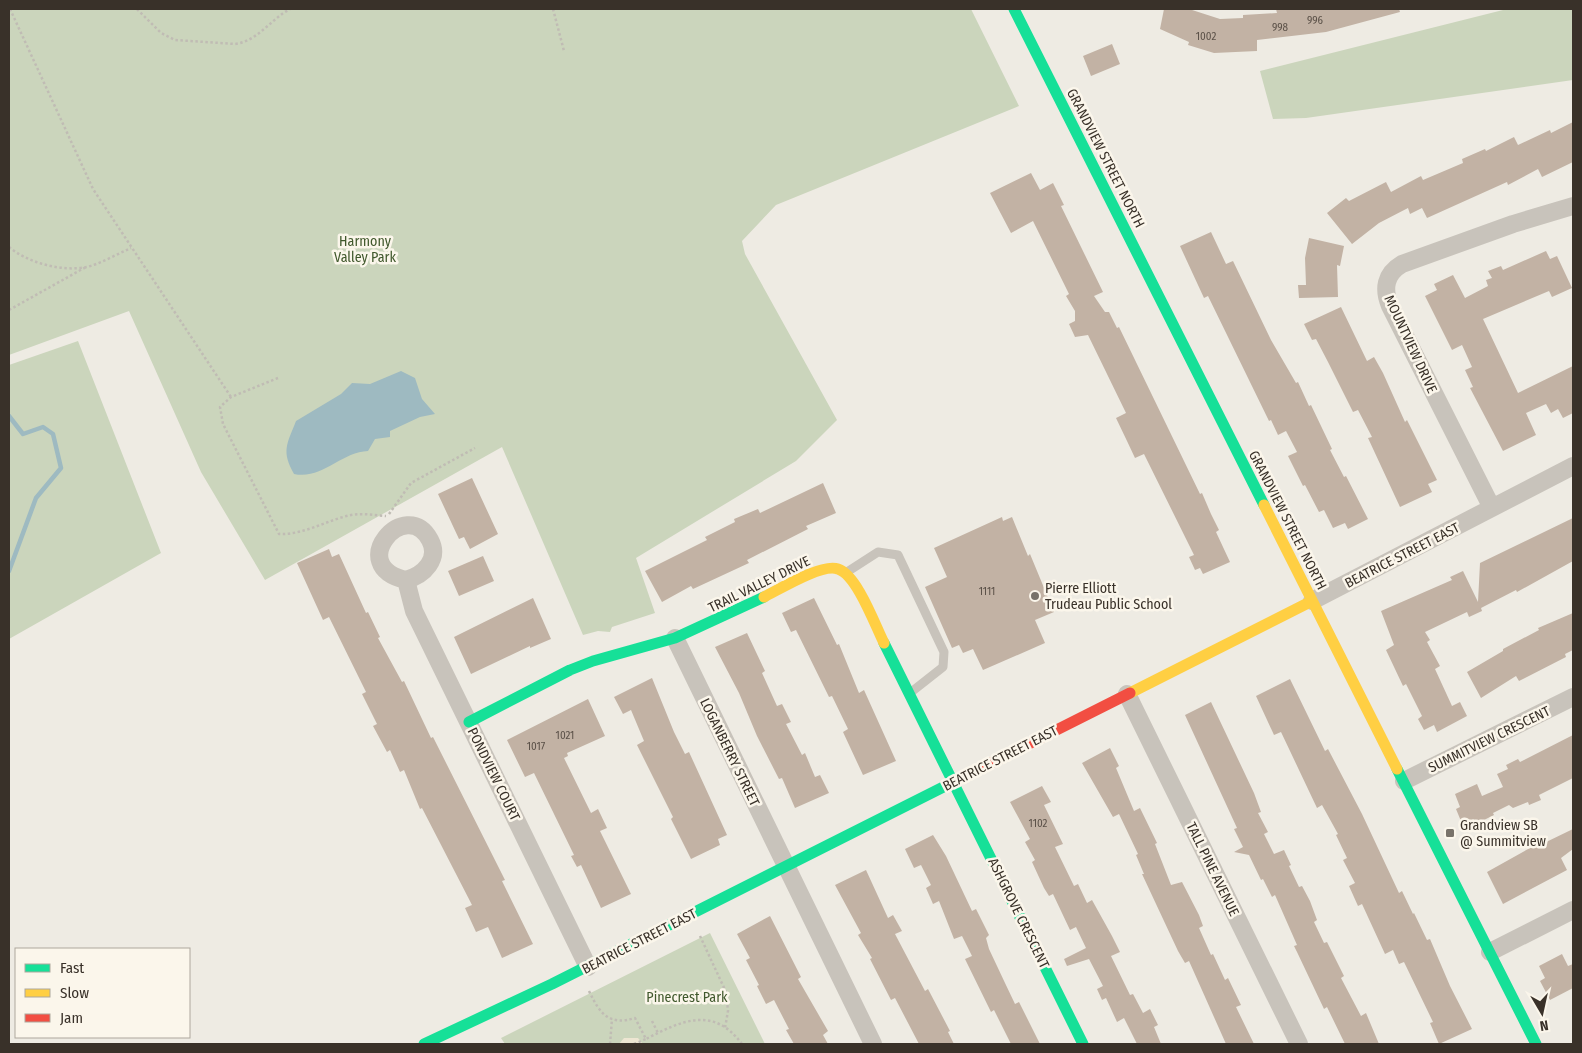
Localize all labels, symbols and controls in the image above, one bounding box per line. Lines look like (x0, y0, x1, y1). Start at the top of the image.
house number: 996 (1307, 14, 1324, 27)
house number: 998 (1272, 21, 1289, 34)
house number: 1002 (1196, 30, 1216, 43)
street label: GRANDVIEW STREET NORTH (1063, 86, 1148, 231)
park label: Harmony Valley Park (334, 233, 396, 266)
street label: MOUNTVIEW DRIVE (1380, 293, 1441, 396)
street label: GRANDVIEW STREET NORTH (1245, 448, 1330, 593)
street label: BEATRICE STREET EAST (1342, 519, 1463, 592)
street label: TRAIL VALLEY DRIVE (706, 552, 813, 616)
place label: Pierre Elliott Trudeau Public School (1045, 580, 1172, 613)
house number: 1111 (979, 585, 995, 598)
marker: Pierre Elliott Trudeau Public School (1029, 590, 1041, 602)
street label: LOGANBERRY STREET (696, 695, 763, 809)
street label: SUMMITVIEW CRESCENT (1426, 702, 1553, 776)
street label: BEATRICE STREET EAST (940, 722, 1061, 795)
street label: PONDVIEW COURT (464, 725, 524, 824)
house number: 1021 (556, 729, 574, 742)
house number: 1017 (527, 740, 546, 753)
house number: 1102 (1029, 817, 1048, 830)
place label: Grandview SB @ Summitview (1460, 817, 1546, 850)
street label: TALL PINE AVENUE (1182, 820, 1243, 919)
marker: Grandview SB @ Summitview (1444, 827, 1456, 839)
street label: ASHGROVE CRESCENT (984, 855, 1053, 972)
street label: BEATRICE STREET EAST (579, 905, 700, 978)
legend (15, 948, 190, 1038)
text: Fast (60, 959, 84, 977)
text: Slow (60, 984, 89, 1002)
north arrow (1517, 988, 1567, 1038)
park label: Pinecrest Park (646, 989, 728, 1006)
text: Jam (60, 1009, 83, 1027)
text: N (1538, 1016, 1549, 1034)

